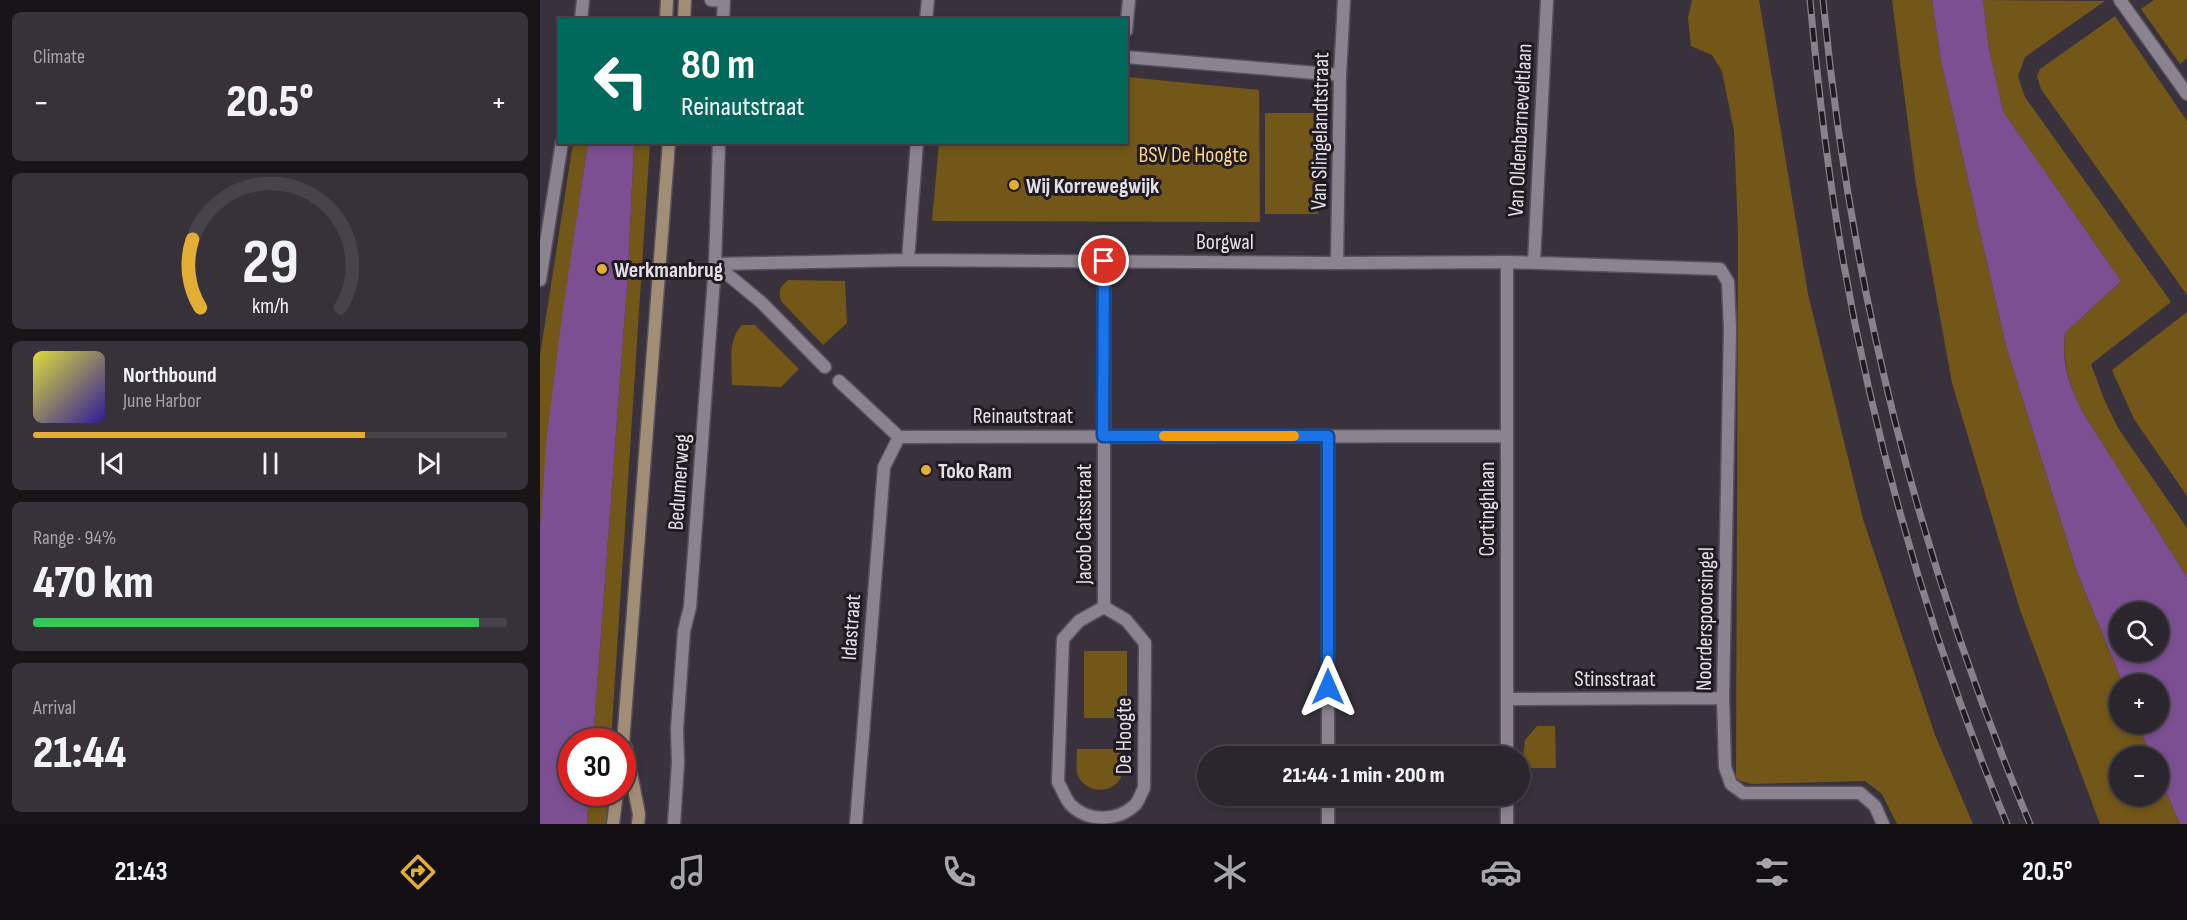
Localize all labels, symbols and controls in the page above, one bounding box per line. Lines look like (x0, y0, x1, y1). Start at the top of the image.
text: 80 m (681, 40, 755, 91)
icon: left (582, 42, 660, 120)
street label: Van Oldenbarneveltlaan (1502, 43, 1539, 217)
text: Climate (33, 45, 85, 69)
street label: Van Slingelandtstraat (1306, 52, 1335, 210)
text: 20.5° (226, 75, 314, 130)
text: − (33, 83, 49, 123)
text: + (491, 83, 507, 123)
text: Reinautstraat (681, 91, 805, 123)
park label: BSV De Hoogte (1138, 142, 1248, 169)
place label: Wij Korrewegwijk (1026, 173, 1160, 200)
marker: Wij Korrewegwijk (1007, 178, 1021, 192)
text: 29 (242, 226, 298, 301)
street label: Borgwal (1196, 229, 1254, 256)
pin (1078, 235, 1129, 286)
icon: arrive (1087, 244, 1120, 277)
place label: Werkmanbrug (614, 257, 723, 284)
marker: Werkmanbrug (595, 262, 609, 276)
text: km/h (251, 294, 289, 319)
text: Northbound (123, 362, 217, 389)
text: June Harbor (123, 389, 201, 413)
street label: Reinautstraat (973, 403, 1074, 430)
street label: Bedumerweg (663, 433, 696, 531)
icon: previous (96, 447, 129, 480)
icon: pause (254, 447, 287, 480)
icon: next (412, 447, 445, 480)
place label: Toko Ram (938, 458, 1012, 485)
street label: Cortinghlaan (1474, 461, 1501, 557)
marker: Toko Ram (919, 463, 933, 477)
street label: Jacob Catsstraat (1071, 463, 1098, 585)
text: Range · 94% (33, 526, 116, 550)
street label: Noorderspoorsingel (1691, 547, 1720, 691)
text: 470 km (33, 556, 153, 611)
street label: Idastraat (836, 593, 867, 661)
map controls (2109, 602, 2169, 806)
button: search (2109, 602, 2169, 662)
position arrow (1296, 655, 1360, 719)
street label: Stinsstraat (1574, 666, 1656, 693)
button: + (2109, 674, 2169, 734)
text: Arrival (33, 696, 76, 720)
street label: De Hoogte (1111, 698, 1138, 774)
text: 21:44 (33, 726, 126, 781)
speed limit sign: 30 (558, 728, 636, 806)
button: − (2109, 746, 2169, 806)
text: 21:44 · 1 min · 200 m (1283, 762, 1444, 789)
icon: directions (397, 851, 439, 893)
icon: music (667, 851, 709, 893)
icon: phone (938, 851, 980, 893)
icon: climate (1209, 851, 1251, 893)
icon: car (1480, 851, 1522, 893)
icon: filters (1751, 851, 1793, 893)
text: 21:43 (114, 856, 168, 888)
text: 20.5° (2022, 856, 2073, 888)

